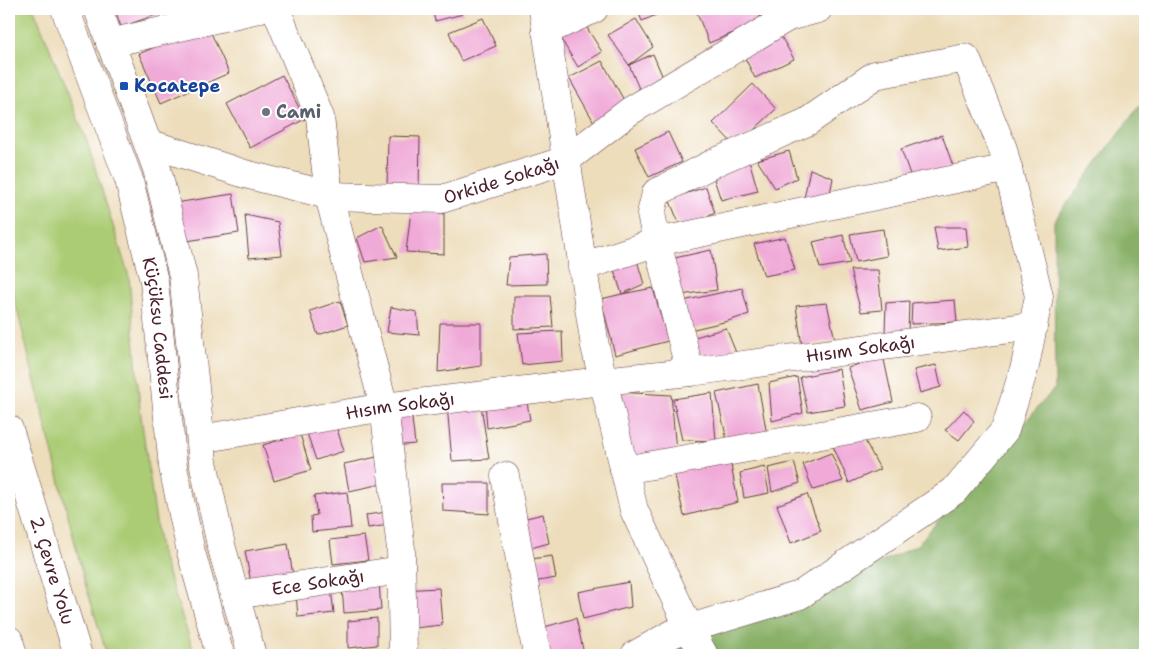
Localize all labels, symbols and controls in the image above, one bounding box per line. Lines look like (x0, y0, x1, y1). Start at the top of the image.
place label: Kocatepe (134, 74, 221, 98)
marker: Kocatepe (118, 80, 130, 92)
place label: Cami (276, 100, 321, 124)
marker: Cami (260, 106, 272, 118)
street label: Orkide Sokağı (440, 151, 562, 210)
street label: Küçüksu Caddesi (137, 255, 178, 401)
street label: Hısım Sokağı (804, 330, 917, 368)
street label: Hısım Sokağı (344, 387, 456, 425)
street label: 2. Çevre Yolu (24, 513, 80, 628)
street label: Ece Sokağı (270, 564, 366, 601)

